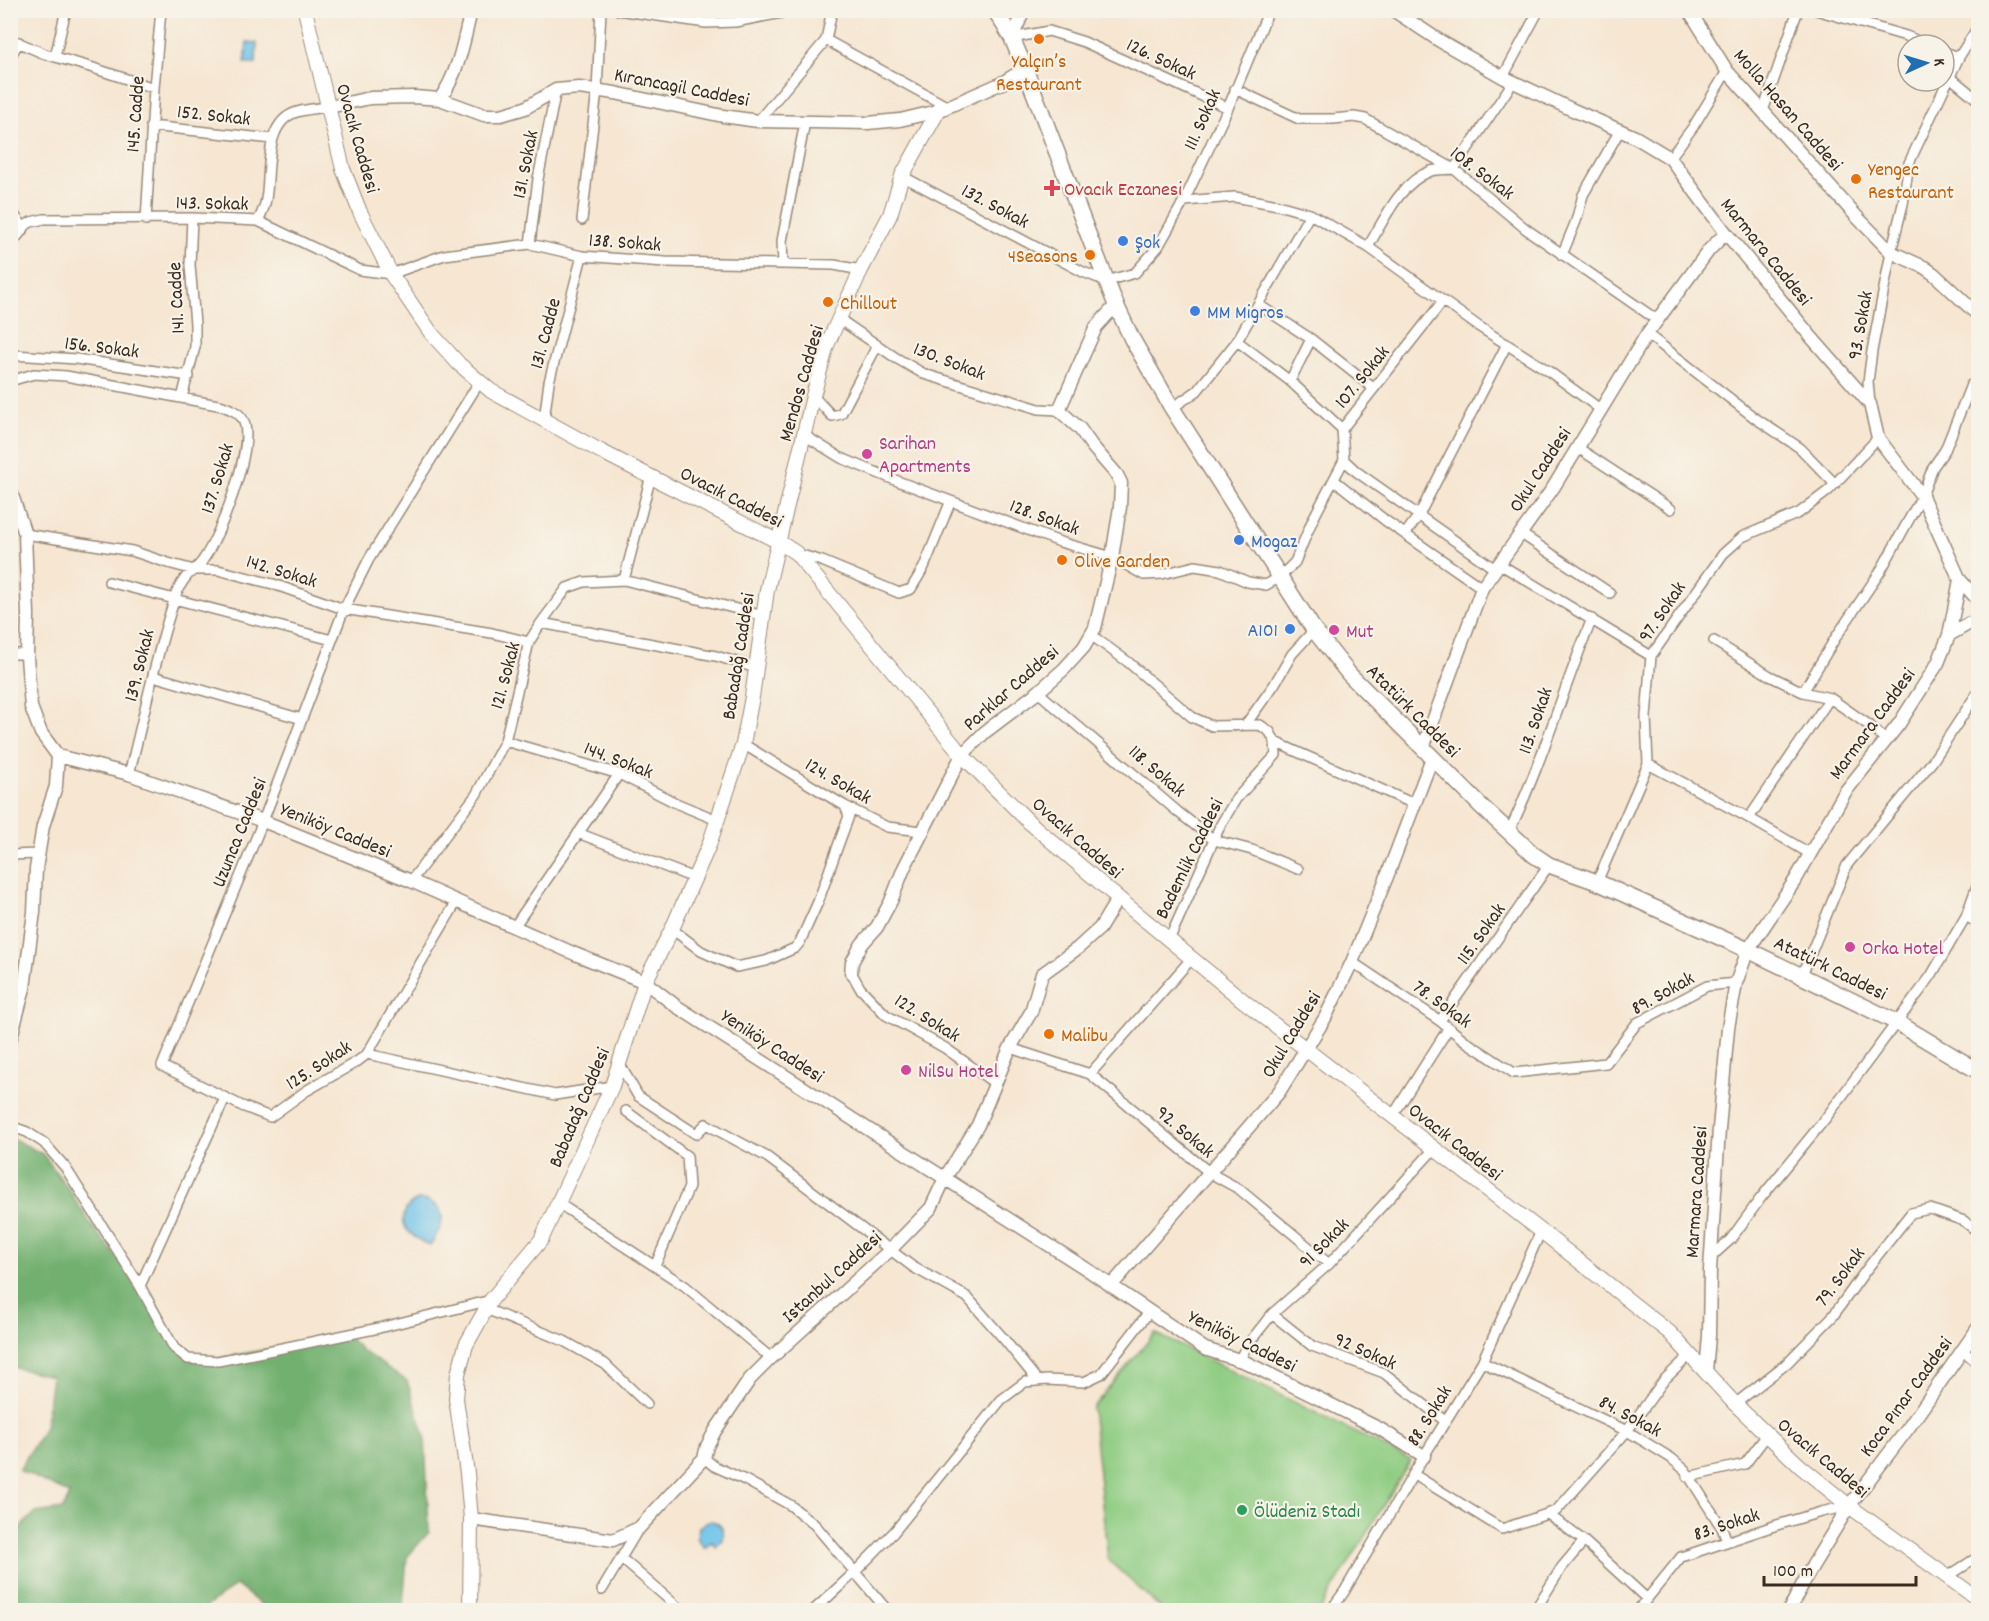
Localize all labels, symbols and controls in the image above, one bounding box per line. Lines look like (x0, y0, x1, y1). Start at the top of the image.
marker: Yalçın’s Restaurant (1032, 32, 1046, 46)
street label: 126. Sokak (1121, 32, 1200, 89)
north arrow (1896, 33, 1956, 93)
street label: Molla Hasan Caddesi (1726, 44, 1848, 179)
place label: Yalçın’s Restaurant (996, 49, 1082, 100)
text: K (1927, 58, 1950, 67)
street label: Kırancagil Caddesi (611, 62, 752, 116)
street label: 145. Cadde (120, 75, 154, 153)
street label: Ovacık Caddesi (327, 81, 385, 197)
street label: 111. Sokak (1178, 85, 1230, 155)
street label: 152. Sokak (176, 99, 252, 135)
street label: 131. Sokak (507, 128, 547, 201)
street label: 108. Sokak (1443, 141, 1519, 208)
place label: Yengec Restaurant (1868, 157, 1954, 208)
marker: Yengec Restaurant (1849, 172, 1863, 186)
place label: Ovacık Eczanesi (1064, 177, 1182, 205)
street label: 132. Sokak (956, 178, 1034, 237)
marker: Ovacık Eczanesi (1045, 181, 1059, 195)
street label: 143. Sokak (175, 190, 249, 220)
street label: Marmara Caddesi (1712, 193, 1817, 313)
street label: 138. Sokak (588, 227, 662, 260)
place label: Şok (1135, 230, 1160, 258)
marker: Şok (1116, 234, 1130, 248)
place label: 4Seasons (1008, 244, 1078, 272)
marker: 4Seasons (1083, 248, 1097, 262)
street label: 141. Cadde (162, 261, 194, 334)
street label: 93. Sokak (1842, 289, 1882, 362)
place label: Chillout (840, 291, 897, 319)
street label: 131. Cadde (524, 295, 570, 372)
marker: Chillout (821, 295, 835, 309)
place label: MM Migros (1207, 300, 1284, 328)
marker: MM Migros (1188, 304, 1202, 318)
street label: Mendos Caddesi (773, 322, 833, 445)
street label: 156. Sokak (63, 331, 140, 367)
street label: 130. Sokak (909, 336, 989, 389)
street label: 107. Sokak (1329, 340, 1398, 416)
street label: Okul Caddesi (1503, 422, 1580, 519)
place label: Sarihan Apartments (879, 431, 971, 482)
street label: 137. Sokak (195, 440, 243, 518)
marker: Sarihan Apartments (860, 447, 874, 461)
street label: Ovacık Caddesi (674, 461, 787, 537)
street label: 128. Sokak (1005, 493, 1083, 544)
place label: Mogaz (1251, 529, 1298, 557)
marker: Mogaz (1232, 533, 1246, 547)
street label: 142. Sokak (242, 549, 320, 597)
place label: Olive Garden (1074, 549, 1170, 577)
marker: Olive Garden (1055, 553, 1069, 567)
street label: 97. Sokak (1633, 577, 1694, 649)
street label: Babadağ Caddesi (716, 591, 764, 722)
place label: A101 (1247, 618, 1278, 646)
place label: Mut (1346, 619, 1374, 647)
marker: A101 (1283, 622, 1297, 636)
marker: Mut (1327, 623, 1341, 637)
street label: 139. Sokak (118, 627, 163, 705)
street label: 121. Sokak (484, 639, 529, 713)
street label: Parklar Caddesi (958, 639, 1066, 739)
street label: Atatürk Caddesi (1359, 659, 1465, 766)
street label: Marmara Caddesi (1823, 663, 1924, 786)
street label: 113. Sokak (1512, 684, 1561, 758)
street label: 144. Sokak (579, 736, 657, 788)
street label: 118. Sokak (1121, 739, 1191, 805)
street label: 124. Sokak (799, 752, 876, 813)
street label: Uzunca Caddesi (206, 774, 276, 892)
street label: Ovacık Caddesi (1024, 792, 1128, 887)
street label: Bademlik Caddesi (1149, 794, 1232, 924)
street label: Yeniköy Caddesi (275, 797, 395, 867)
street label: 115. Sokak (1451, 898, 1514, 971)
street label: Atatürk Caddesi (1768, 930, 1891, 1009)
place label: Orka Hotel (1862, 936, 1943, 964)
marker: Orka Hotel (1843, 940, 1857, 954)
street label: 89. Sokak (1627, 966, 1700, 1023)
street label: 78. Sokak (1406, 974, 1477, 1036)
street label: Okul Caddesi (1256, 987, 1330, 1084)
street label: 122. Sokak (888, 988, 965, 1051)
street label: Yeniköy Caddesi (714, 1004, 829, 1091)
place label: Malibu (1061, 1023, 1108, 1051)
marker: Malibu (1042, 1027, 1056, 1041)
street label: 125. Sokak (281, 1035, 358, 1098)
street label: Babadağ Caddesi (543, 1044, 619, 1173)
place label: NilSu Hotel (918, 1059, 999, 1087)
marker: NilSu Hotel (899, 1063, 913, 1077)
street label: Ovacık Caddesi (1401, 1098, 1507, 1189)
street label: 92. Sokak (1149, 1100, 1220, 1166)
street label: Marmara Caddesi (1679, 1125, 1717, 1259)
street label: 91 Sokak (1293, 1212, 1357, 1276)
street label: Istanbul Caddesi (777, 1225, 889, 1331)
street label: 79. Sokak (1810, 1242, 1873, 1313)
street label: Yeniköy Caddesi (1183, 1304, 1301, 1381)
street label: 92 Sokak (1329, 1327, 1401, 1379)
street label: Koca Pınar Caddesi (1854, 1332, 1961, 1464)
street label: 88. Sokak (1401, 1381, 1460, 1453)
street label: 84. Sokak (1593, 1389, 1666, 1446)
street label: Ovacık Caddesi (1770, 1412, 1874, 1506)
place label: Ölüdeniz Stadı (1254, 1499, 1360, 1527)
street label: 83. Sokak (1690, 1502, 1764, 1550)
marker: Ölüdeniz Stadı (1235, 1503, 1249, 1517)
scale bar (1764, 1549, 1916, 1587)
text: 100 m (1773, 1560, 1813, 1585)

